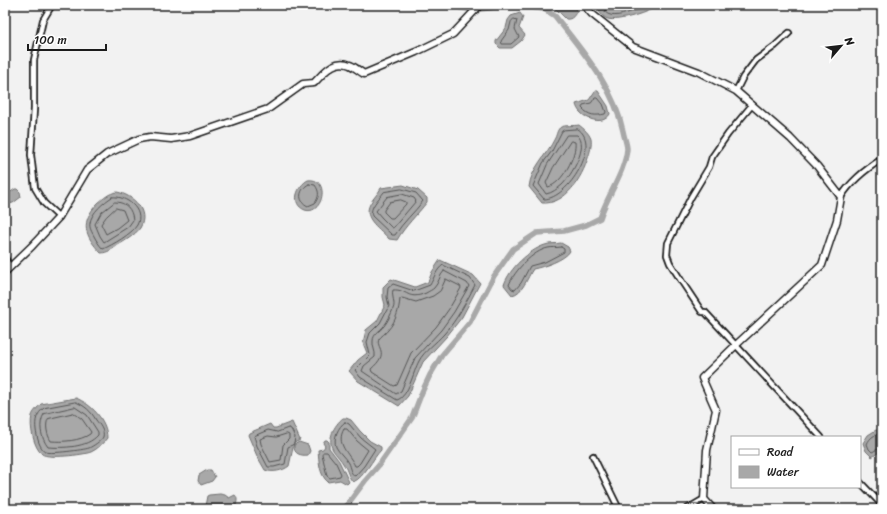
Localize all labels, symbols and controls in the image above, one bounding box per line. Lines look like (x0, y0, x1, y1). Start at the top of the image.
scale bar (28, 26, 106, 52)
north arrow (821, 26, 861, 66)
text: 100 m (34, 29, 67, 51)
text: N (839, 33, 860, 50)
legend (731, 436, 861, 488)
text: Road (767, 441, 794, 463)
text: Water (767, 461, 800, 483)

